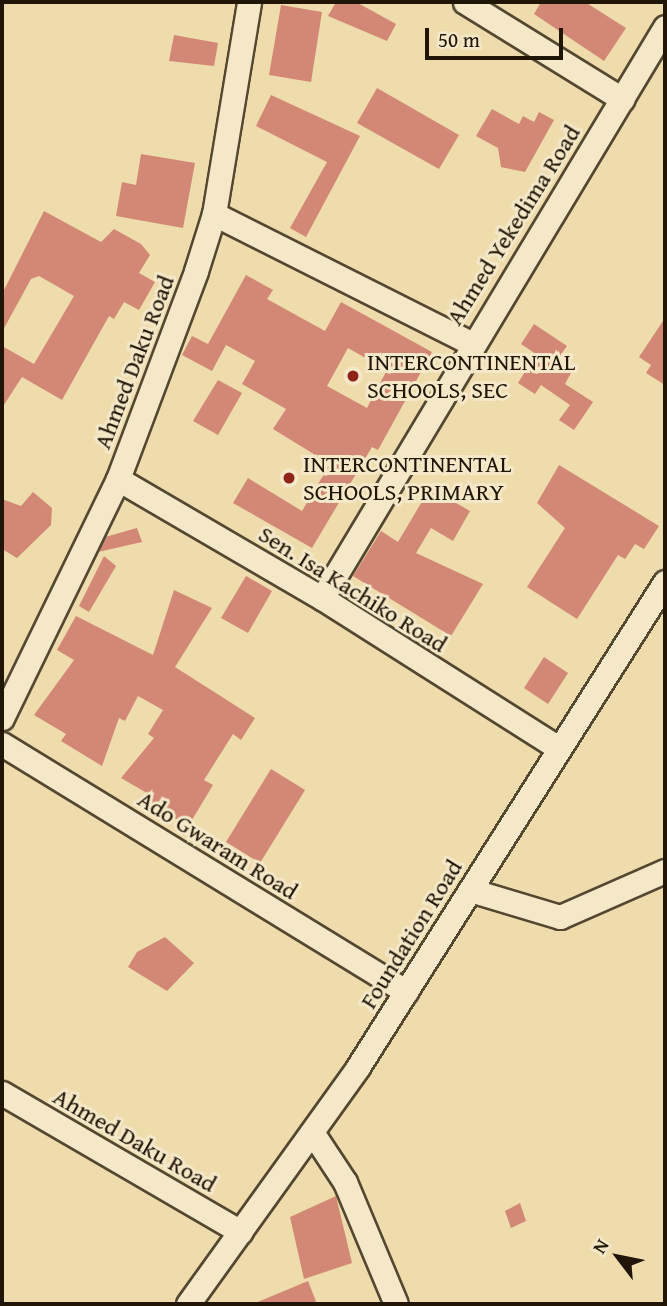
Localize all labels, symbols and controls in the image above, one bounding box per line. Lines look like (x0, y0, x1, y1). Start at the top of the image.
scale bar (429, 14, 567, 58)
text: 50 m (438, 24, 480, 55)
street label: Ahmed Yekedima Road (440, 120, 586, 330)
street label: Ahmed Daku Road (88, 271, 180, 453)
place label: INTERCONTINENTAL SCHOOLS, SEC (367, 348, 575, 404)
marker: INTERCONTINENTAL SCHOOLS, SEC (345, 368, 361, 384)
place label: INTERCONTINENTAL SCHOOLS, PRIMARY (303, 450, 511, 506)
marker: INTERCONTINENTAL SCHOOLS, PRIMARY (281, 470, 297, 486)
street label: Sen. Isa Kachiko Road (254, 519, 452, 659)
street label: Ado Gwaram Road (133, 784, 303, 906)
street label: Foundation Road (354, 854, 468, 1014)
street label: Ahmed Daku Road (48, 1082, 222, 1198)
north arrow (583, 1222, 653, 1292)
text: N (585, 1233, 615, 1259)

